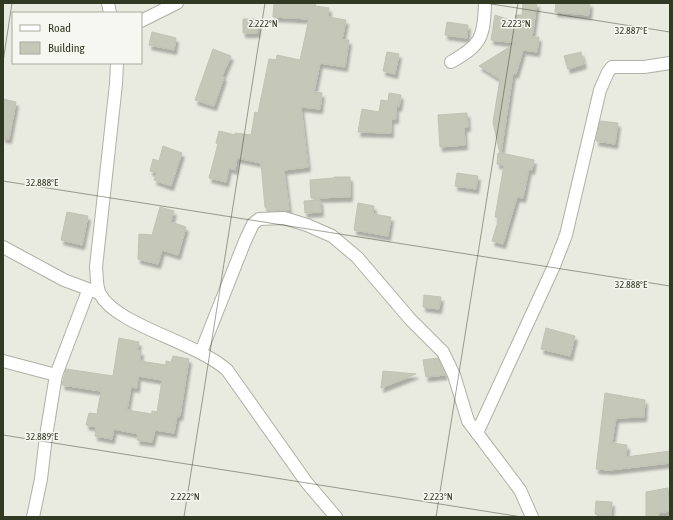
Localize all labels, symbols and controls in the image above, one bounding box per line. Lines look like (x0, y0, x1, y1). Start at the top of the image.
legend (12, 12, 142, 64)
text: 2.222°N (248, 18, 278, 29)
text: 2.223°N (501, 18, 531, 29)
text: Road (48, 21, 71, 35)
text: 32.887°E (615, 25, 648, 36)
text: Building (48, 41, 86, 55)
text: 32.888°E (26, 177, 59, 188)
text: 32.888°E (615, 279, 648, 290)
text: 32.889°E (26, 431, 59, 442)
text: 2.222°N (170, 491, 200, 502)
text: 2.223°N (423, 491, 453, 502)

